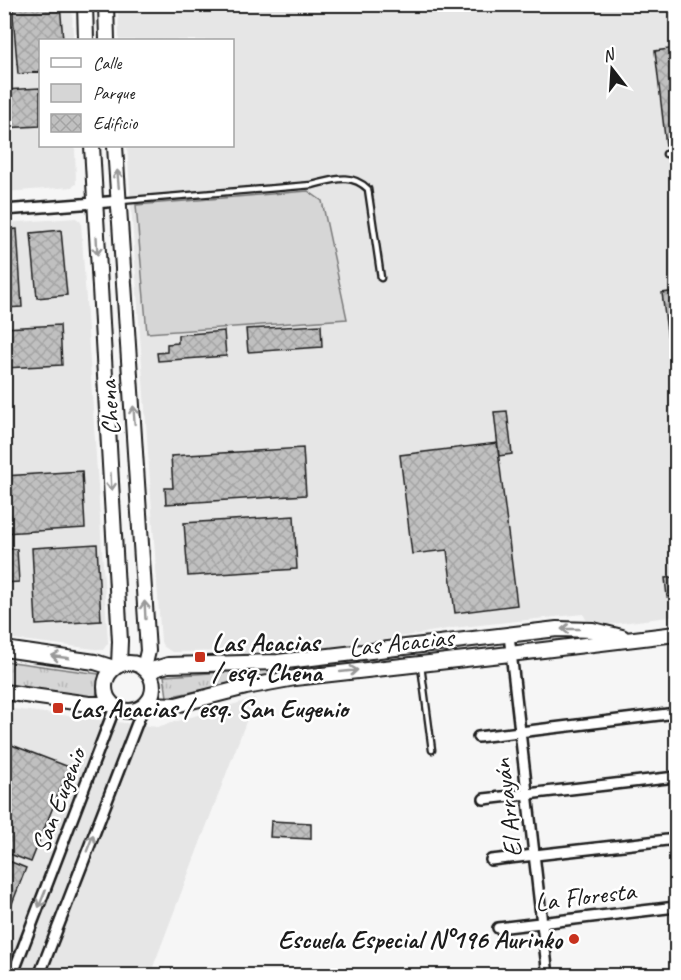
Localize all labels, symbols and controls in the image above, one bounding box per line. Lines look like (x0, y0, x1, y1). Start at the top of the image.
legend (39, 39, 234, 147)
north arrow (582, 39, 642, 99)
text: N (600, 44, 619, 67)
text: Calle (93, 52, 122, 74)
text: Parque (93, 82, 135, 104)
text: Edificio (93, 112, 139, 134)
one-way arrow (112, 169, 123, 189)
one-way arrow (92, 235, 103, 255)
street label: Chena (91, 378, 128, 437)
one-way arrow (128, 406, 139, 426)
one-way arrow (105, 472, 116, 492)
one-way arrow (140, 600, 151, 620)
street label: Las Acacias (347, 620, 457, 664)
one-way arrow (560, 623, 580, 635)
place label: Las Acacias / esq. Chena (212, 626, 324, 689)
marker: Las Acacias / esq. Chena (193, 650, 207, 664)
one-way arrow (50, 652, 70, 663)
one-way arrow (338, 666, 358, 677)
place label: Las Acacias / esq. San Eugenio (70, 692, 350, 725)
marker: Las Acacias / esq. San Eugenio (51, 701, 65, 715)
street label: San Eugenio (24, 741, 94, 857)
street label: El Arrayán (485, 756, 530, 859)
one-way arrow (86, 834, 97, 853)
street label: La Floresta (533, 874, 639, 919)
one-way arrow (36, 889, 47, 908)
place label: Escuela Especial N°196 Aurinko (278, 923, 564, 956)
marker: Escuela Especial N°196 Aurinko (567, 932, 581, 946)

